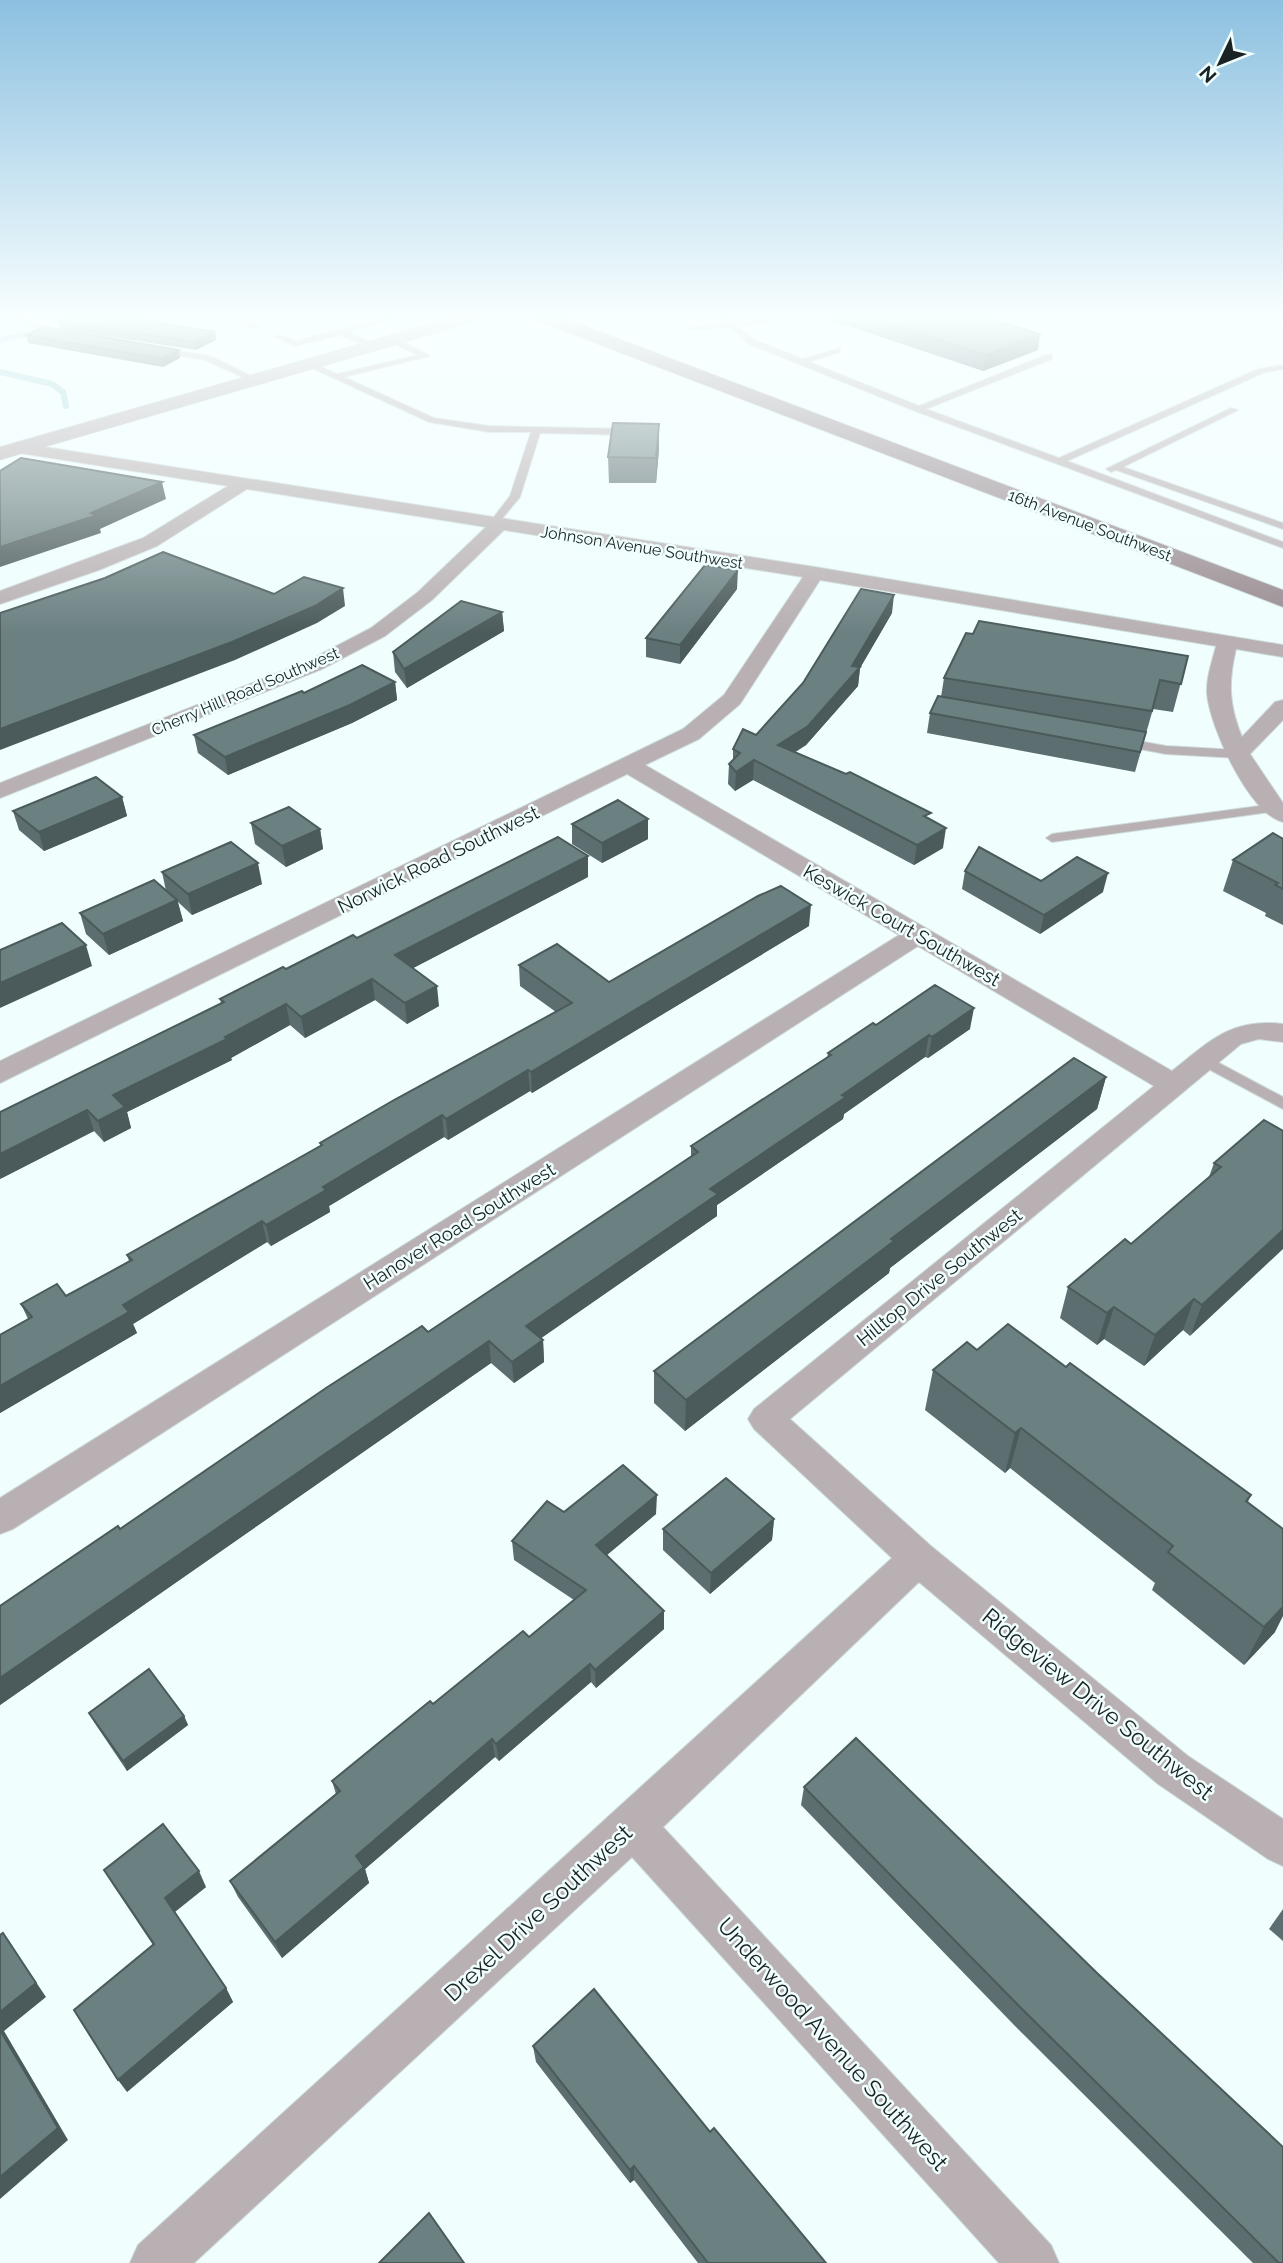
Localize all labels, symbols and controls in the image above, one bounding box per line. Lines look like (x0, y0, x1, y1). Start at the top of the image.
north arrow (1185, 28, 1255, 98)
text: N (1195, 62, 1221, 87)
street label: 16th Avenue Southwest (1005, 486, 1175, 566)
street label: Johnson Avenue Southwest (539, 522, 745, 573)
street label: Cherry Hill Road Southwest (149, 643, 342, 740)
street label: Norwick Road Southwest (334, 800, 543, 917)
street label: Keswick Court Southwest (800, 860, 1005, 991)
street label: Hanover Road Southwest (359, 1158, 559, 1294)
street label: Hilltop Drive Southwest (852, 1203, 1026, 1350)
street label: Ridgeview Drive Southwest (977, 1602, 1220, 1805)
street label: Drexel Drive Southwest (438, 1818, 637, 2007)
street label: Underwood Avenue Southwest (713, 1912, 954, 2176)

